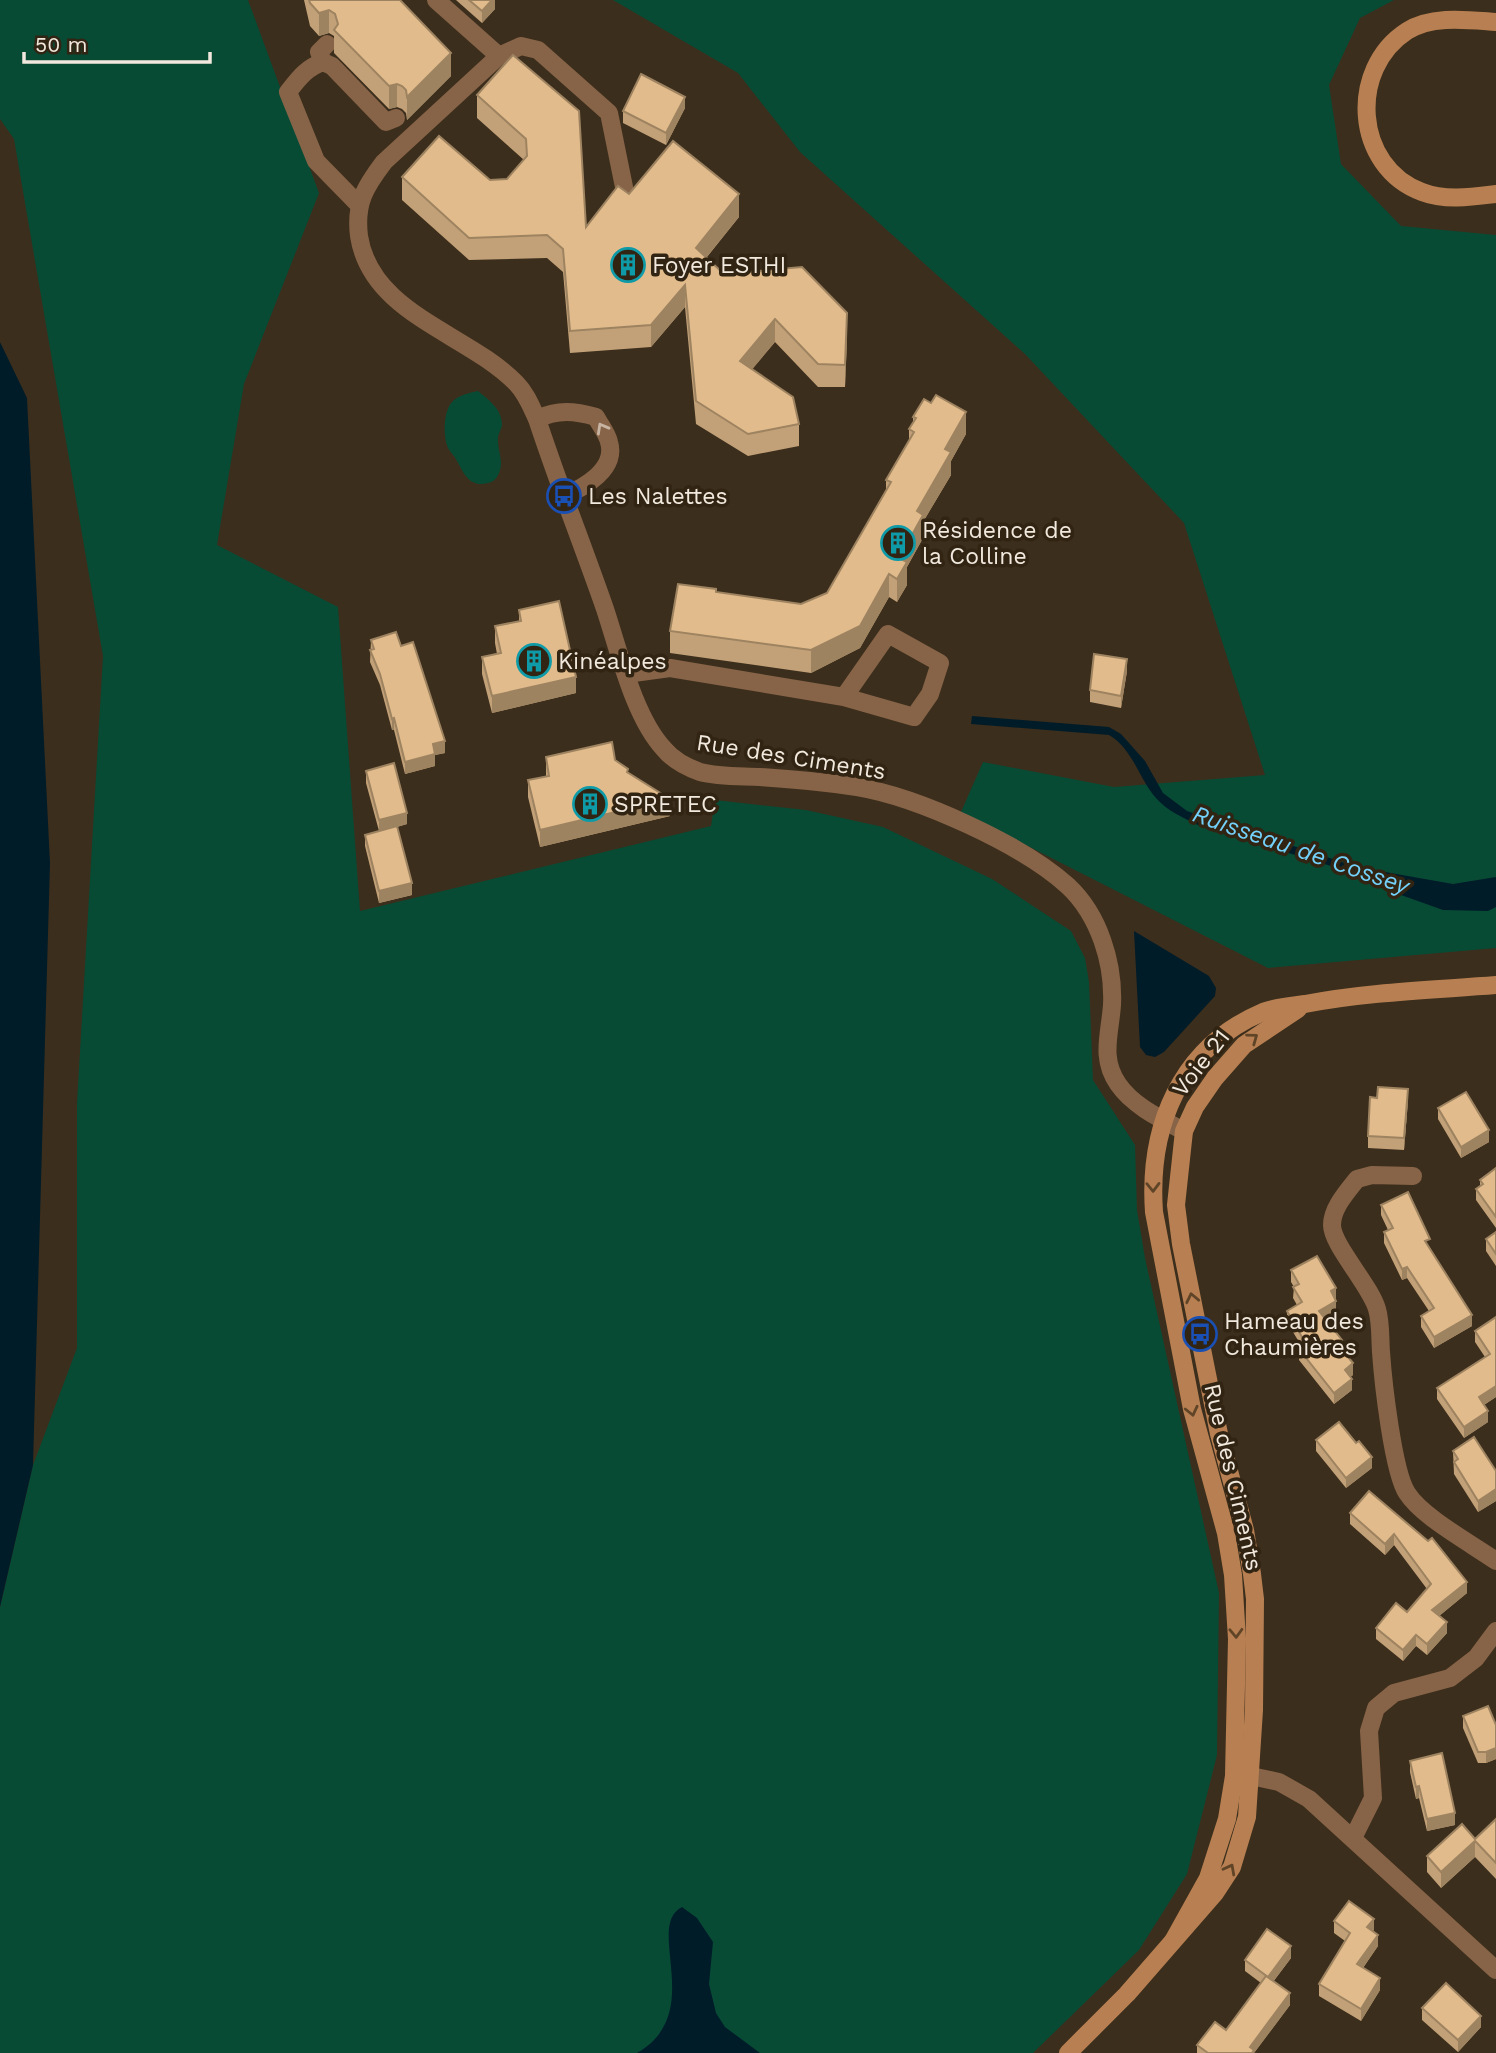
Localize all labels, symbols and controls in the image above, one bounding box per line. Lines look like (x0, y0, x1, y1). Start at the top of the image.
scale bar (24, 21, 210, 65)
text: 50 m (35, 32, 87, 57)
building icon: Foyer ESTHI (609, 246, 647, 284)
place label: Foyer ESTHI (652, 252, 786, 279)
one-way arrow (597, 423, 610, 435)
bus stop icon: Les Nalettes (545, 477, 583, 515)
place label: Les Nalettes (588, 483, 728, 510)
place label: Résidence de la Colline (922, 517, 1072, 570)
building icon: Résidence de la Colline (879, 524, 917, 562)
building icon: Kinéalpes (515, 642, 553, 680)
place label: Kinéalpes (558, 648, 667, 675)
street label: Rue des Ciments (695, 729, 887, 785)
building icon: SPRETEC (571, 785, 609, 823)
place label: SPRETEC (614, 791, 717, 818)
water label: Ruisseau de Cossey (1189, 800, 1415, 901)
street label: Voie 21 (1167, 1024, 1235, 1102)
one-way arrow (1245, 1033, 1258, 1046)
one-way arrow (1145, 1182, 1160, 1193)
one-way arrow (1185, 1292, 1200, 1304)
place label: Hameau des Chaumières (1224, 1308, 1364, 1361)
bus stop icon: Hameau des Chaumières (1181, 1315, 1219, 1353)
street label: Rue des Ciments (1198, 1381, 1268, 1573)
one-way arrow (1184, 1405, 1198, 1417)
one-way arrow (1229, 1628, 1244, 1639)
one-way arrow (1222, 1863, 1235, 1876)

